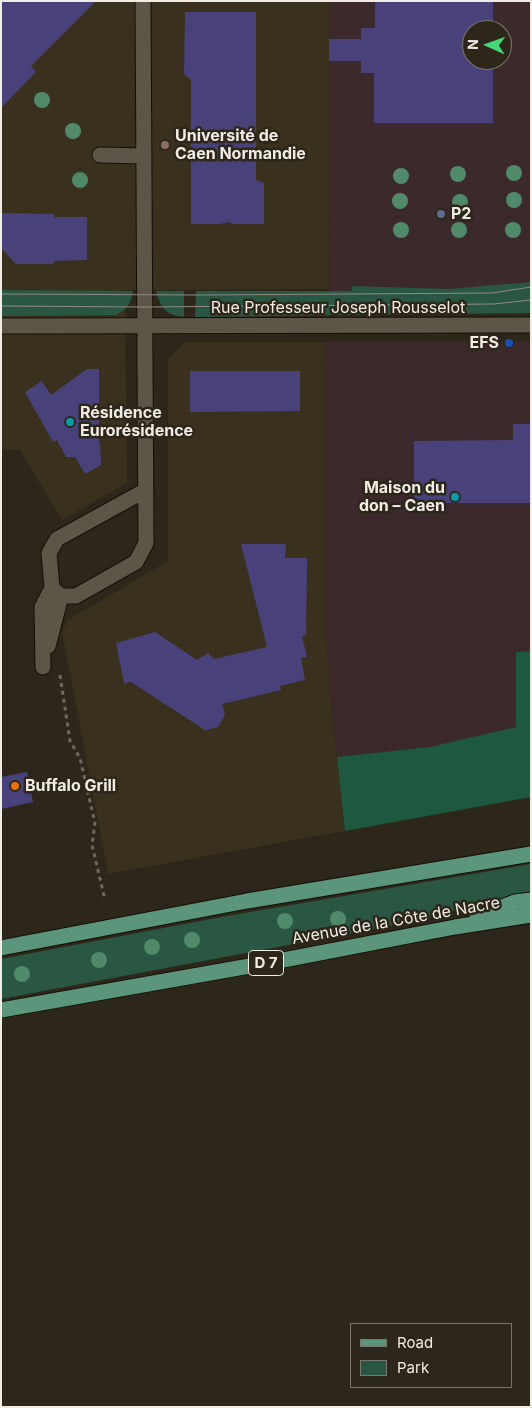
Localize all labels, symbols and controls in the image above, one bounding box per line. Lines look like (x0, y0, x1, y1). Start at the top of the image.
north arrow (462, 20, 512, 70)
text: N (464, 39, 481, 50)
place label: Université de Caen Normandie (175, 126, 306, 164)
marker: Université de Caen Normandie (159, 139, 171, 151)
place label: P2 (451, 204, 471, 224)
marker: P2 (435, 208, 447, 220)
street label: Rue Professeur Joseph Rousselot (211, 298, 465, 318)
place label: EFS (469, 333, 499, 353)
marker: EFS (503, 337, 515, 349)
place label: Résidence Eurorésidence (80, 403, 193, 441)
marker: Résidence Eurorésidence (64, 416, 76, 428)
place label: Maison du don – Caen (359, 478, 445, 516)
marker: Maison du don – Caen (449, 491, 461, 503)
place label: Buffalo Grill (25, 776, 116, 796)
marker: Buffalo Grill (9, 780, 21, 792)
street label: Avenue de la Côte de Nacre (291, 893, 501, 949)
road number: D 7 (248, 950, 284, 976)
legend (350, 1323, 512, 1388)
text: Road (397, 1333, 433, 1352)
text: Park (397, 1358, 429, 1377)

